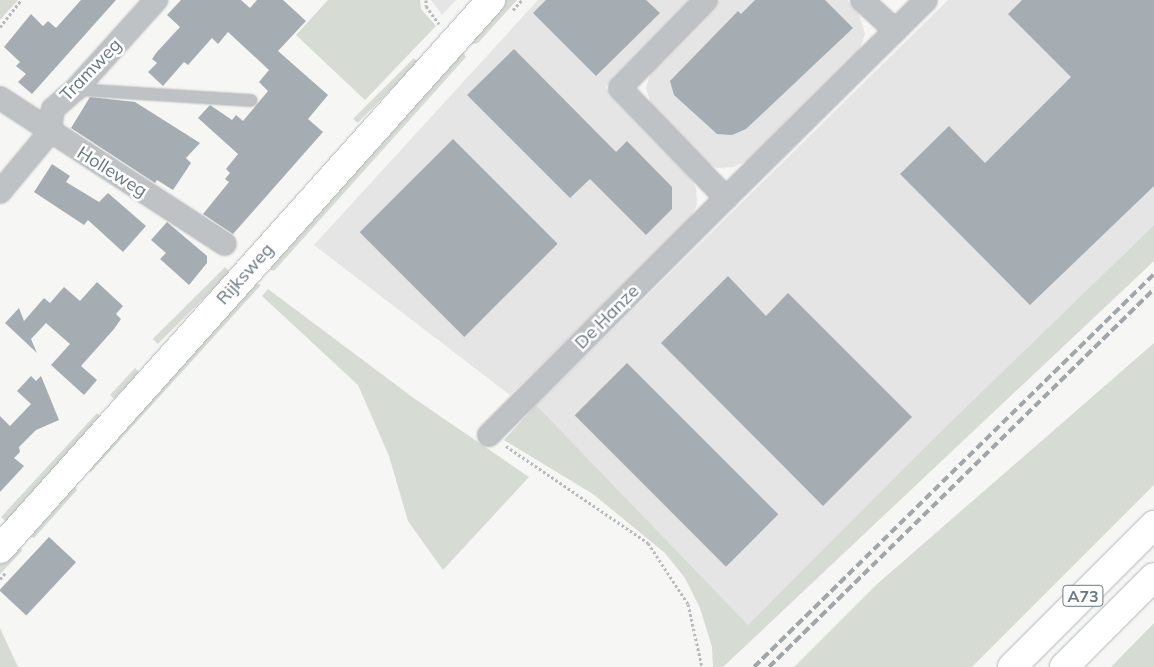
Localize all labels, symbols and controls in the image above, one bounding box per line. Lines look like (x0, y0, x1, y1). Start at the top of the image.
street label: Tramweg (56, 34, 126, 106)
street label: Holleweg (73, 142, 151, 202)
street label: Rijksweg (212, 239, 278, 309)
street label: De Hanze (570, 280, 644, 354)
road number: A73 (1062, 582, 1104, 610)

